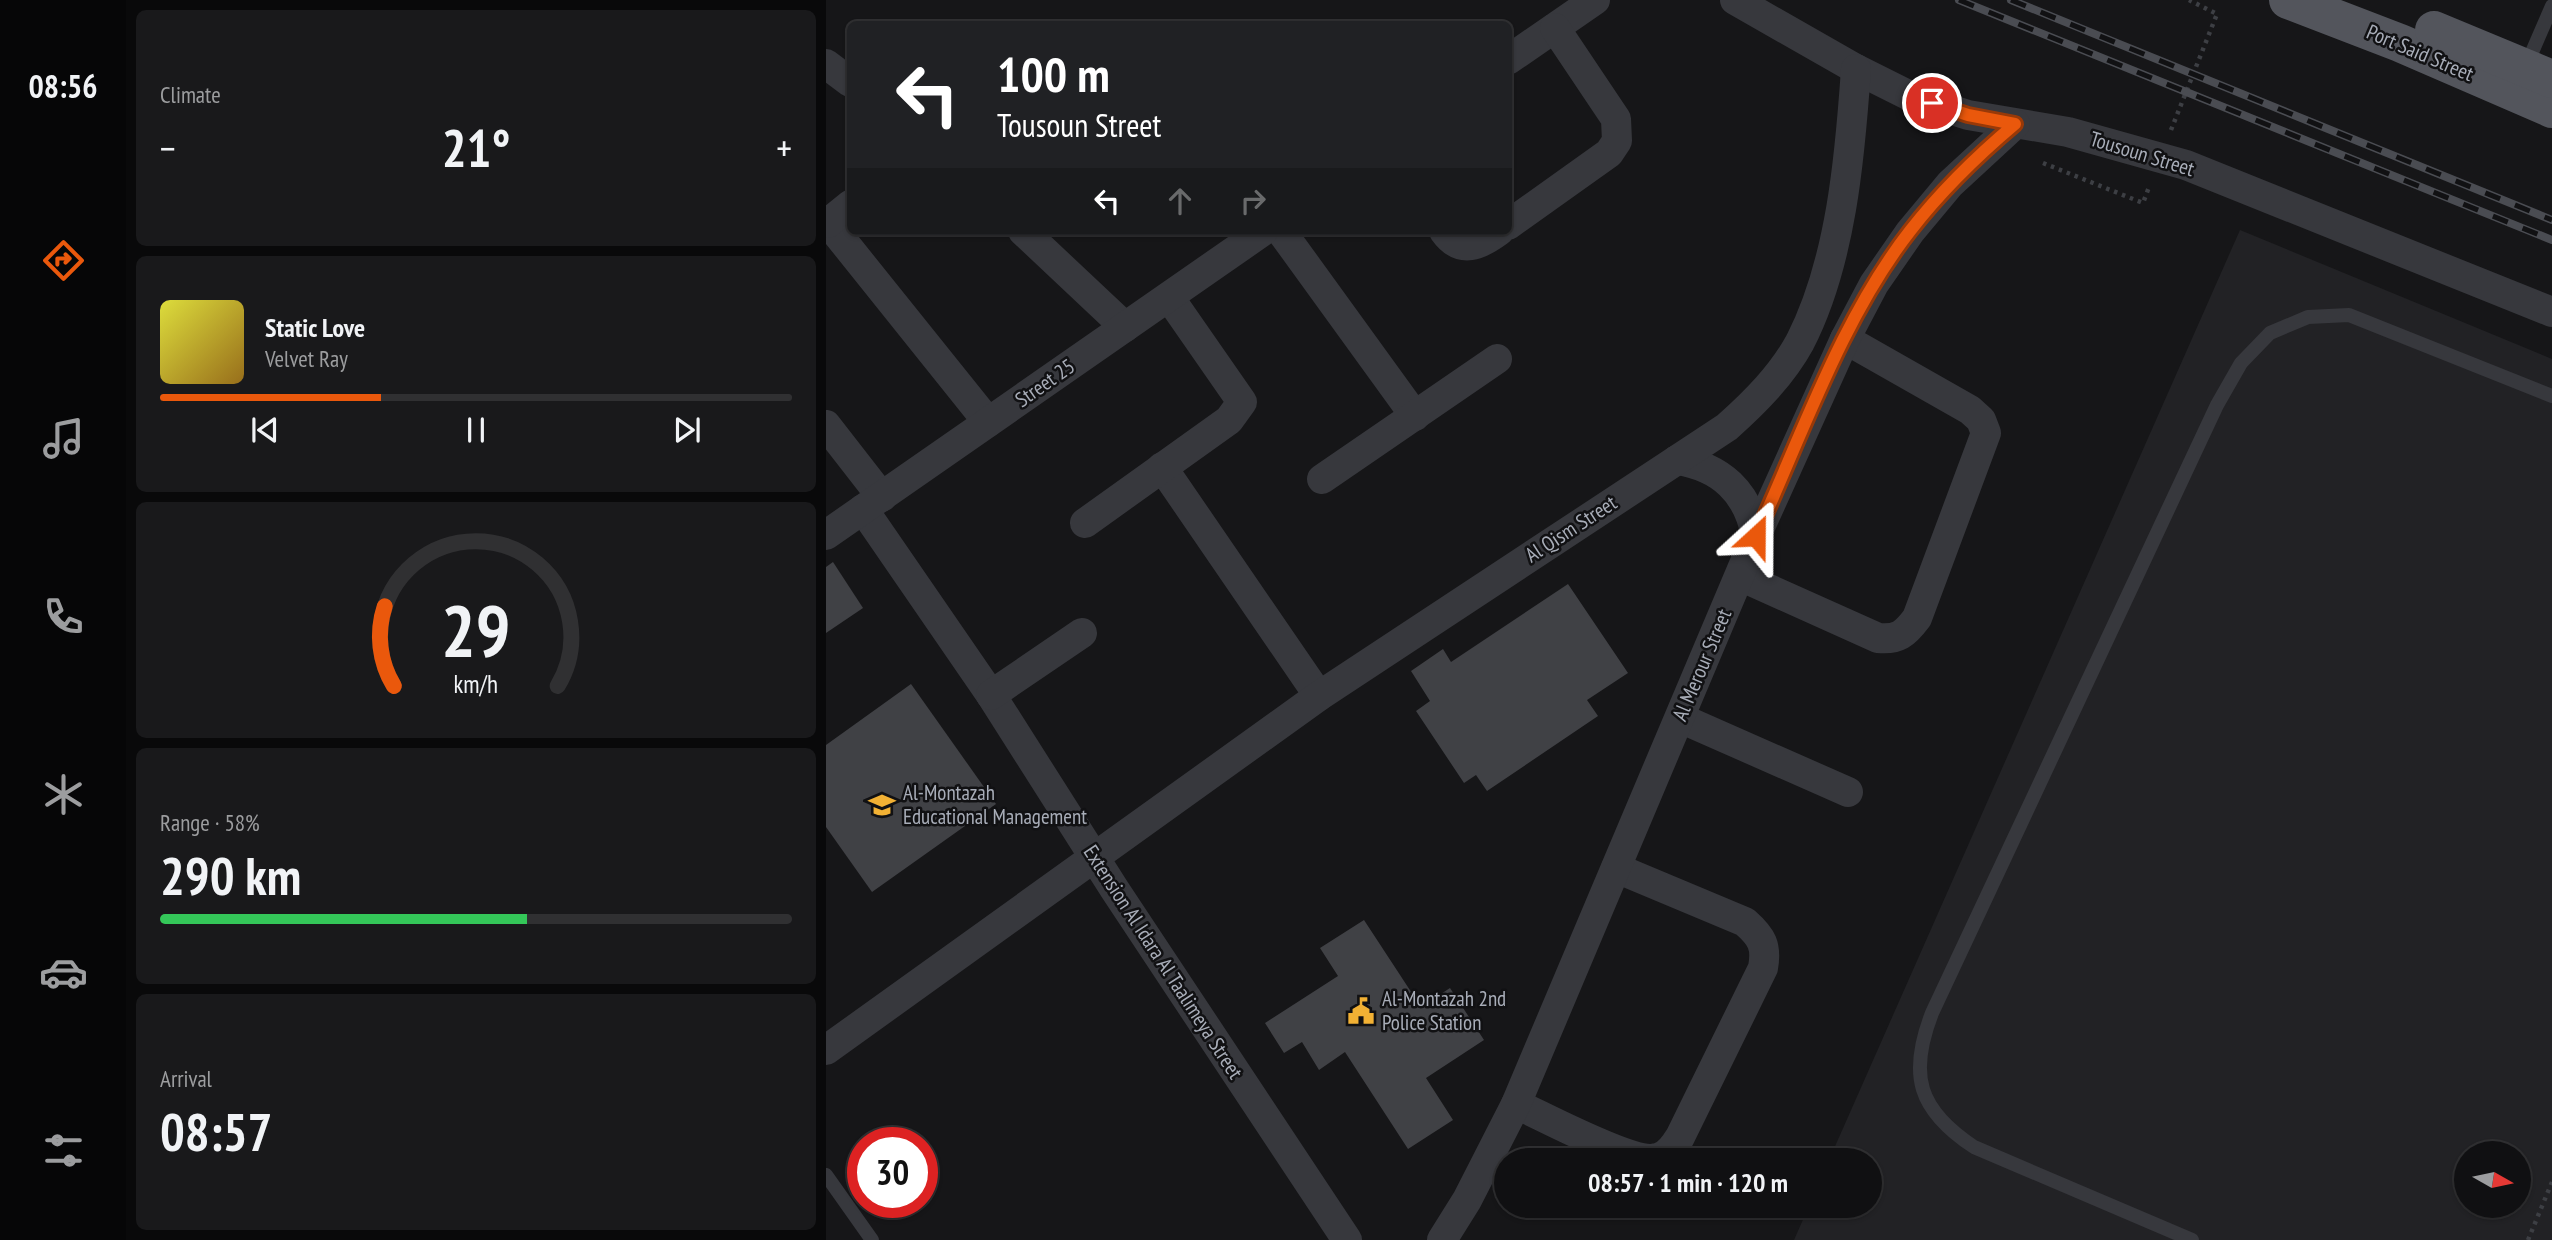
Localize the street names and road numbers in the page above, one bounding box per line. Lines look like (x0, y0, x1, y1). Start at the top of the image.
street label: Port Said Street (2363, 18, 2478, 87)
street label: Tousoun Street (2087, 125, 2198, 182)
street label: Street 25 (1010, 352, 1080, 413)
street label: Al Qism Street (1520, 489, 1622, 568)
street label: Al Merour Street (1666, 605, 1737, 725)
street label: Extension Al Idara Al Taalimeya Street (1078, 840, 1249, 1084)

